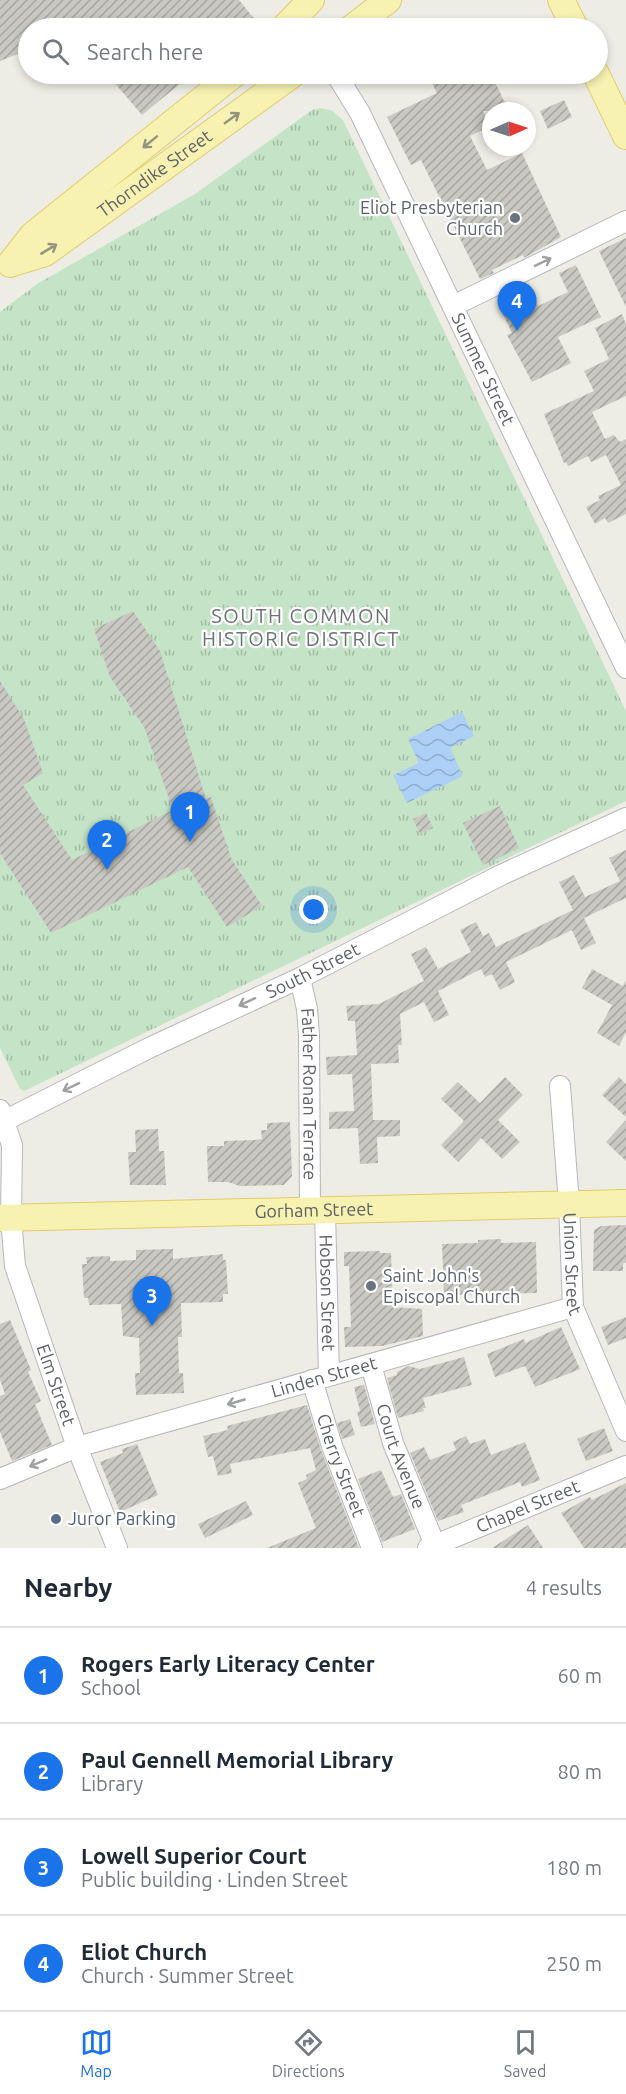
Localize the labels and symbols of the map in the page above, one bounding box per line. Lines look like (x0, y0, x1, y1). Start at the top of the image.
north arrow (482, 102, 536, 156)
one-way arrow (223, 111, 239, 124)
street label: Thorndike Street (93, 125, 215, 221)
one-way arrow (143, 135, 158, 149)
place label: Eliot Presbyterian Church (360, 197, 503, 238)
marker: Eliot Presbyterian Church (508, 211, 522, 225)
one-way arrow (40, 242, 57, 254)
one-way arrow (534, 256, 552, 268)
pin: 4 (498, 282, 536, 331)
street label: Summer Street (448, 310, 519, 428)
district label: SOUTH COMMON HISTORIC DISTRICT (202, 604, 400, 650)
pin: 1 (170, 792, 210, 842)
pin: 2 (88, 820, 126, 870)
your location (299, 895, 328, 924)
street label: South Street (262, 938, 363, 1001)
one-way arrow (238, 997, 256, 1009)
street label: Father Ronan Terrace (298, 1007, 321, 1180)
one-way arrow (62, 1081, 80, 1093)
street label: Gorham Street (254, 1198, 374, 1221)
street label: Union Street (560, 1212, 586, 1318)
street label: Hobson Street (317, 1234, 339, 1351)
place label: Saint John's Episcopal Church (383, 1265, 520, 1306)
pin: 3 (132, 1276, 172, 1326)
marker: Saint John's Episcopal Church (364, 1279, 378, 1293)
street label: Elm Street (34, 1341, 80, 1428)
street label: Linden Street (269, 1352, 379, 1401)
one-way arrow (227, 1397, 246, 1408)
street label: Court Avenue (373, 1401, 430, 1511)
street label: Cherry Street (314, 1411, 370, 1519)
one-way arrow (30, 1458, 48, 1469)
street label: Chapel Street (473, 1475, 582, 1536)
place label: Juror Parking (68, 1508, 176, 1528)
marker: Juror Parking (49, 1512, 63, 1526)

